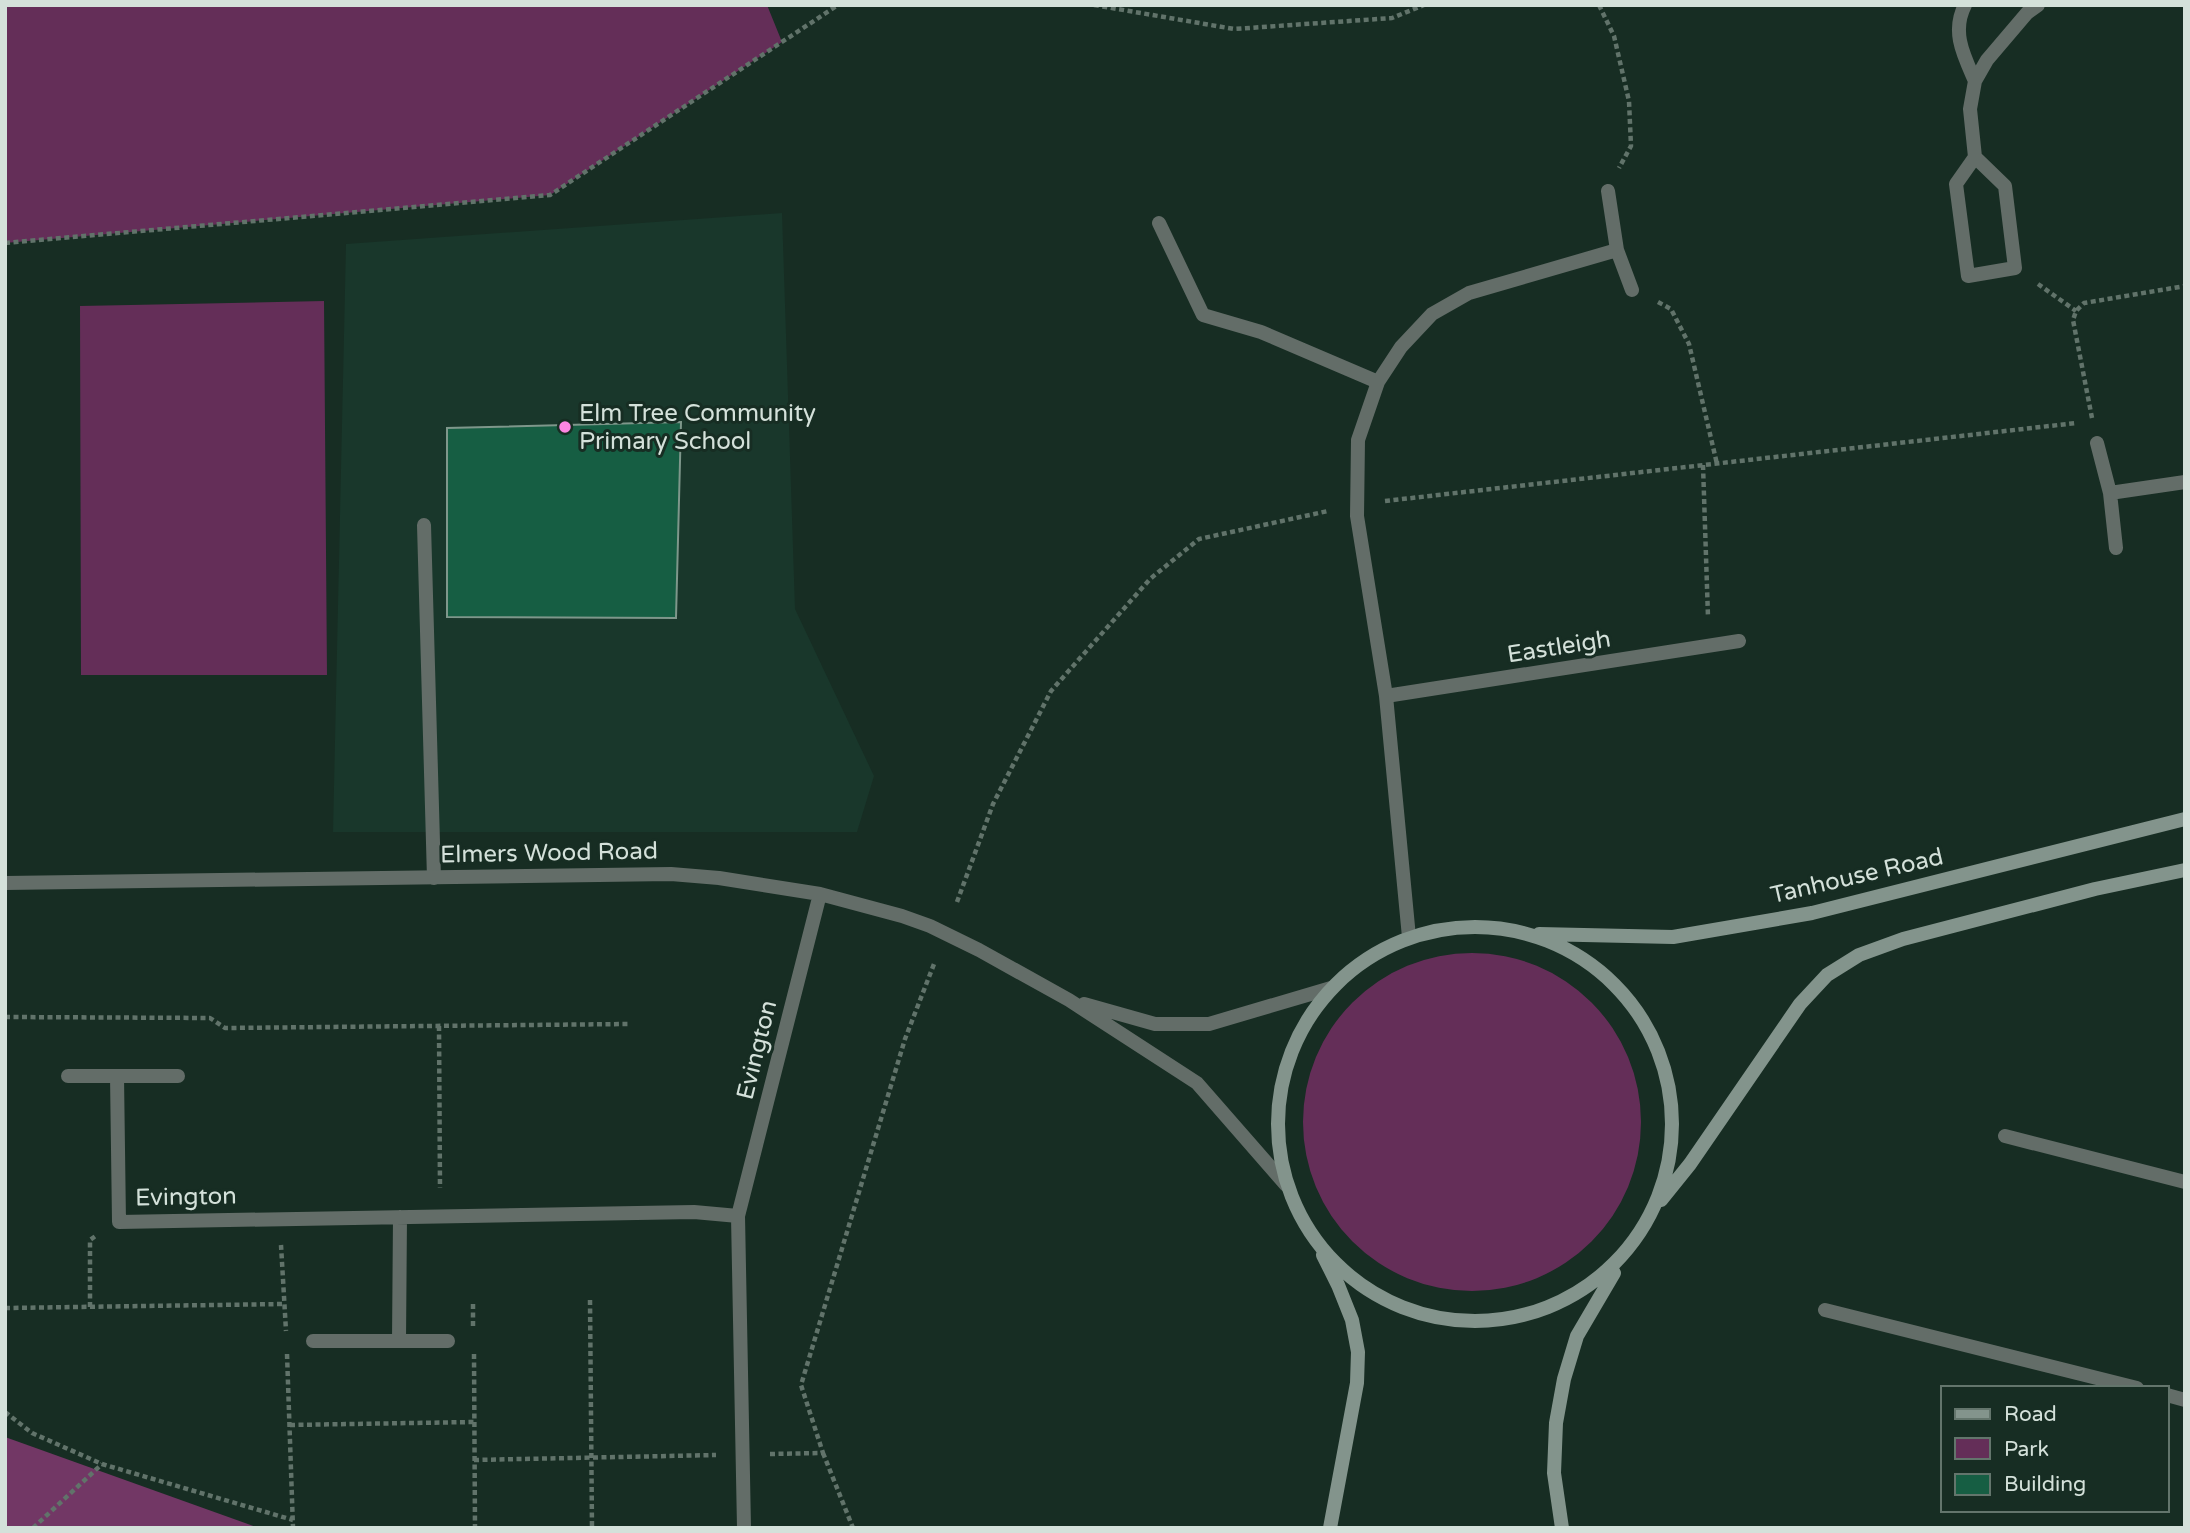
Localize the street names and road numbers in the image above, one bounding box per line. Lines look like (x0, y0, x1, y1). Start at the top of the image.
street label: Eastleigh (1505, 625, 1613, 669)
street label: Elmers Wood Road (440, 837, 658, 869)
street label: Tanhouse Road (1768, 842, 1946, 910)
street label: Evington (731, 997, 783, 1103)
street label: Evington (135, 1182, 237, 1212)

